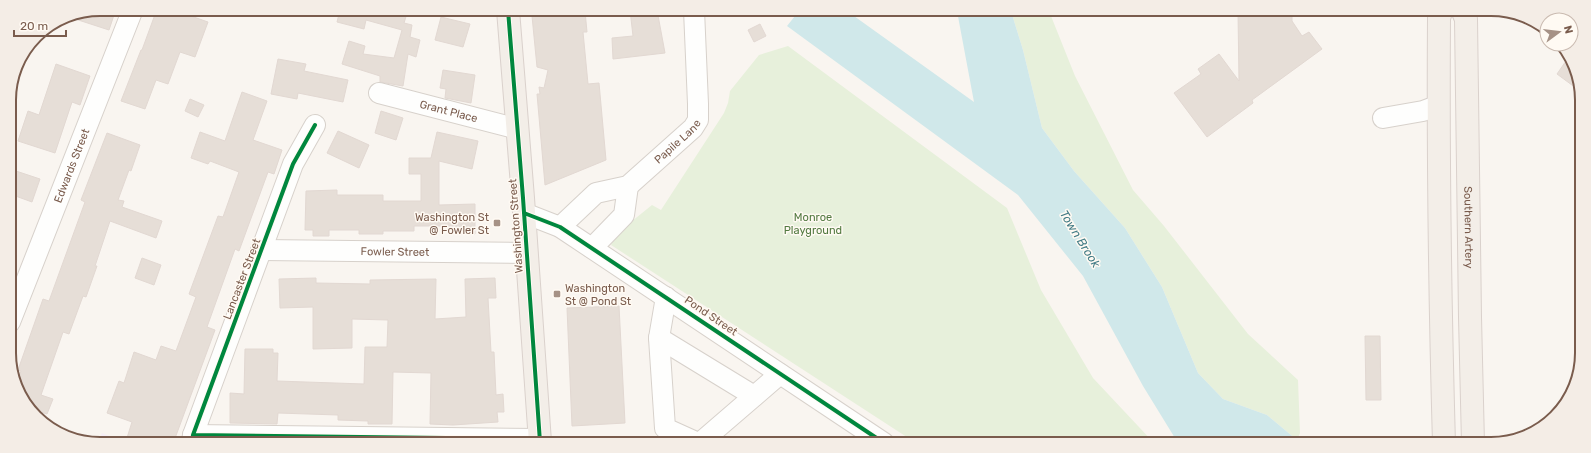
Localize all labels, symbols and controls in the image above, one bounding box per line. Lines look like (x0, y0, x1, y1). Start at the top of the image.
scale bar (14, 12, 66, 38)
north arrow (1539, 12, 1579, 52)
text: 20 m (20, 19, 48, 33)
text: N (1561, 24, 1576, 35)
street label: Grant Place (418, 97, 479, 125)
street label: Papile Lane (651, 117, 703, 166)
street label: Edwards Street (51, 126, 92, 205)
street label: Washington Street (506, 178, 526, 274)
street label: Southern Artery (1462, 186, 1476, 269)
water label: Town Brook (1057, 208, 1104, 271)
place label: Washington St @ Fowler St (415, 211, 490, 237)
park label: Monroe Playground (784, 211, 842, 237)
marker: Washington St @ Fowler St (492, 218, 502, 228)
street label: Lancaster Street (221, 236, 264, 321)
street label: Fowler Street (361, 245, 430, 258)
place label: Washington St @ Pond St (565, 282, 632, 308)
marker: Washington St @ Pond St (552, 289, 562, 299)
street label: Pond Street (682, 294, 740, 339)

